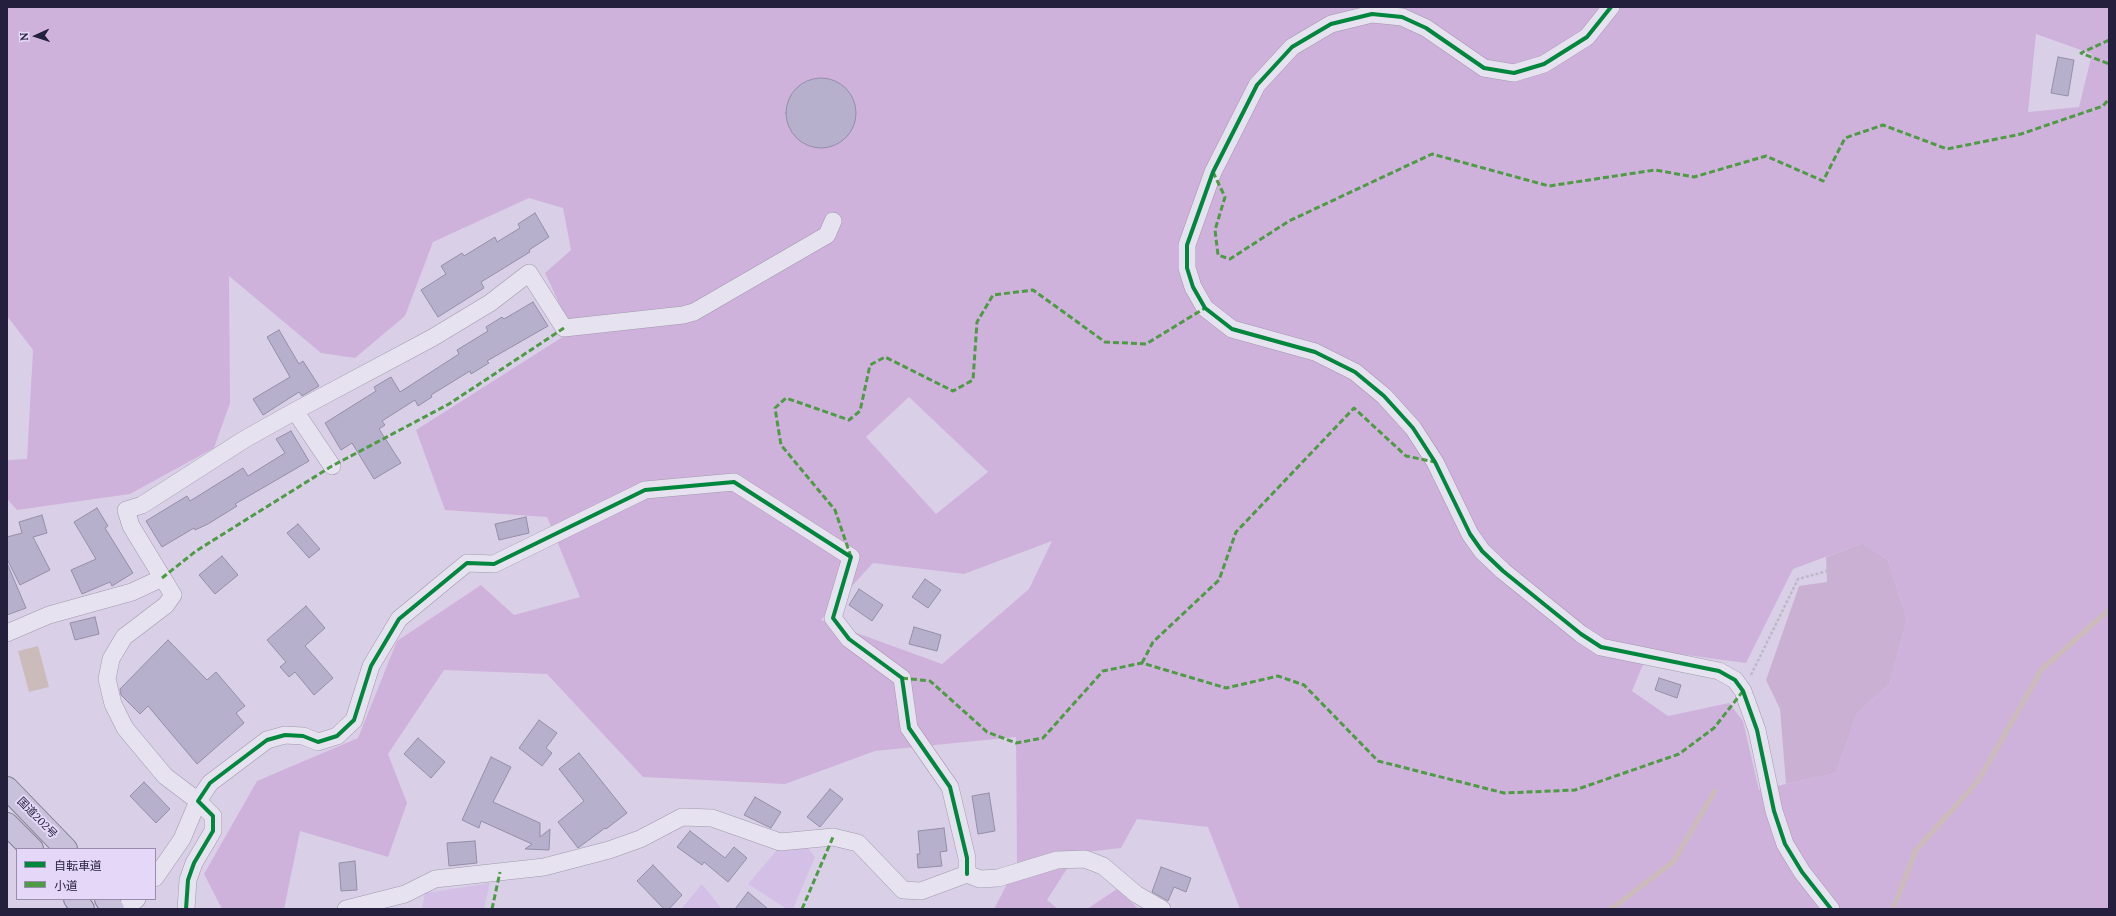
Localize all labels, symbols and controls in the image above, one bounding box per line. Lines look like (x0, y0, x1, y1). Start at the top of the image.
north arrow (16, 16, 56, 56)
text: N (17, 32, 31, 41)
street label: 国道202号 (14, 795, 60, 841)
legend (16, 848, 156, 900)
text: 自転車道 (54, 858, 102, 873)
text: 小道 (54, 878, 78, 893)

